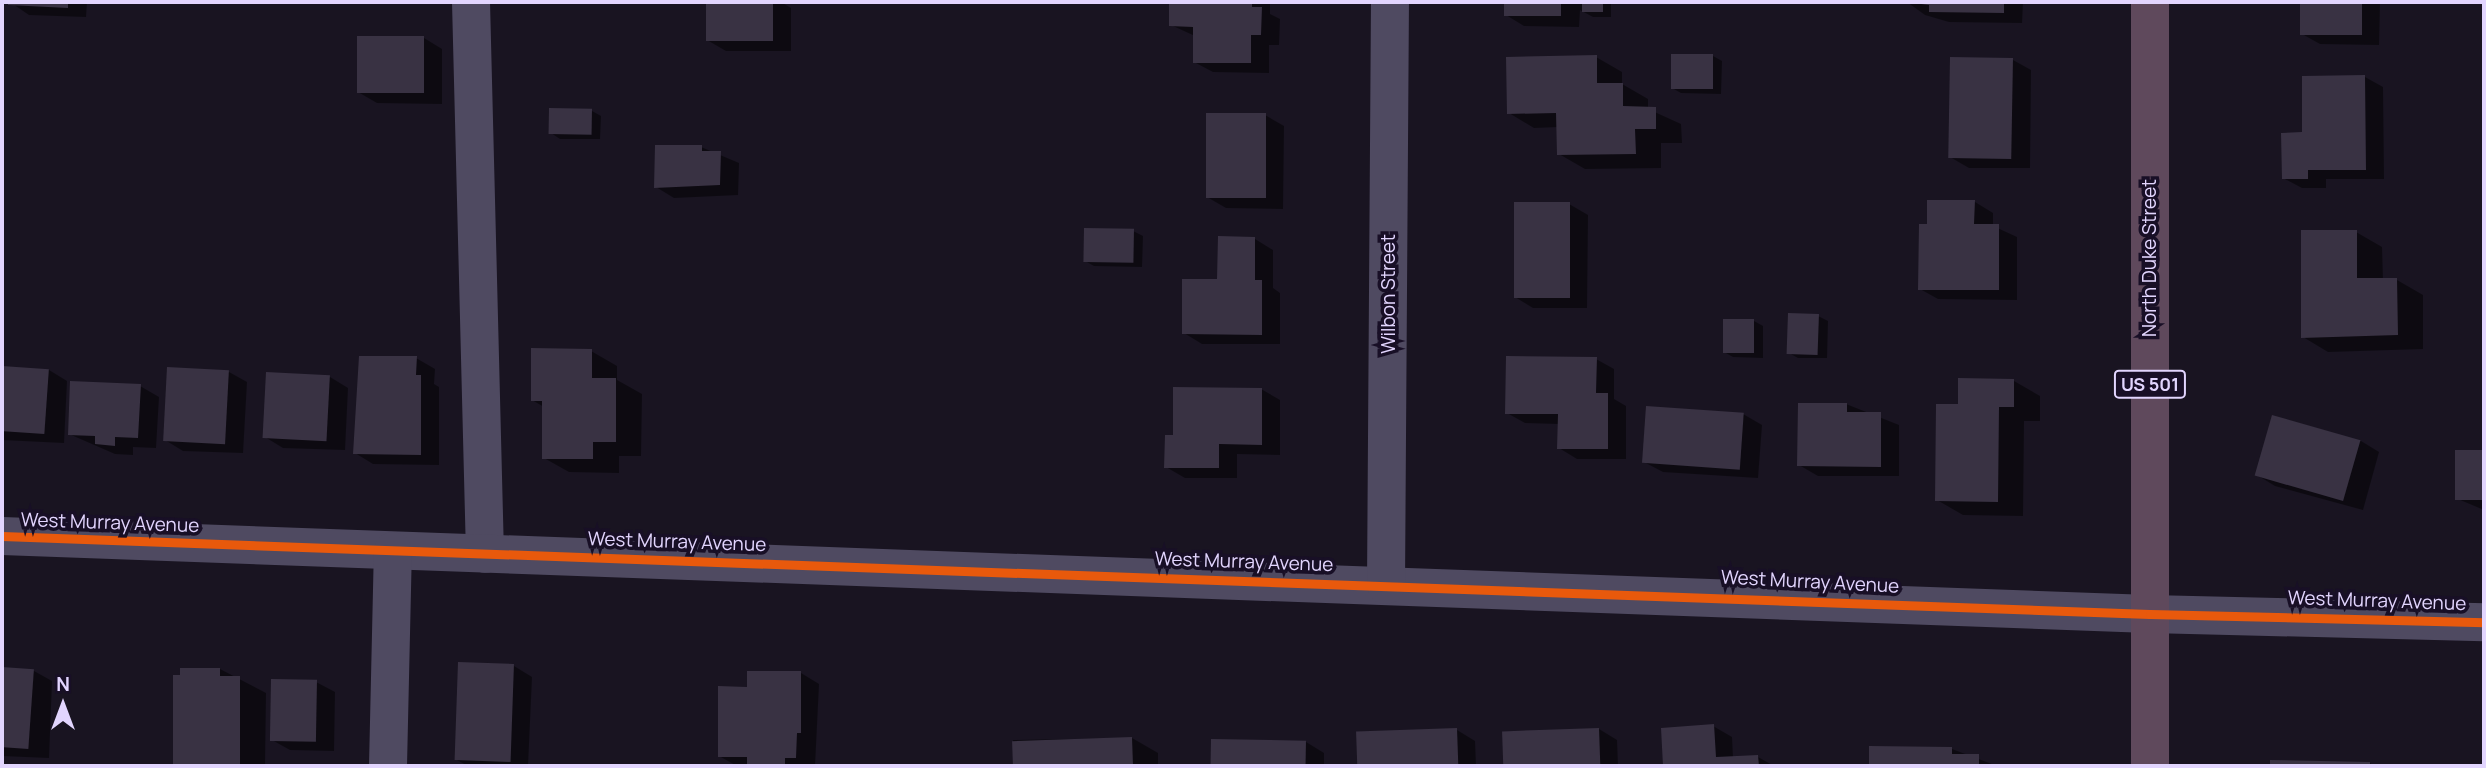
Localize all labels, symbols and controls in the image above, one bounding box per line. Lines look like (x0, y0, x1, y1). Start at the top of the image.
street label: North Duke Street (2139, 179, 2161, 337)
street label: Wilbon Street (1378, 234, 1400, 354)
road number: US 501 (2113, 370, 2187, 398)
street label: West Murray Avenue (20, 508, 200, 538)
street label: West Murray Avenue (587, 527, 767, 557)
street label: West Murray Avenue (1154, 547, 1334, 577)
street label: West Murray Avenue (1720, 566, 1900, 598)
street label: West Murray Avenue (2287, 586, 2467, 616)
north arrow (28, 670, 98, 740)
text: N (56, 671, 70, 697)

